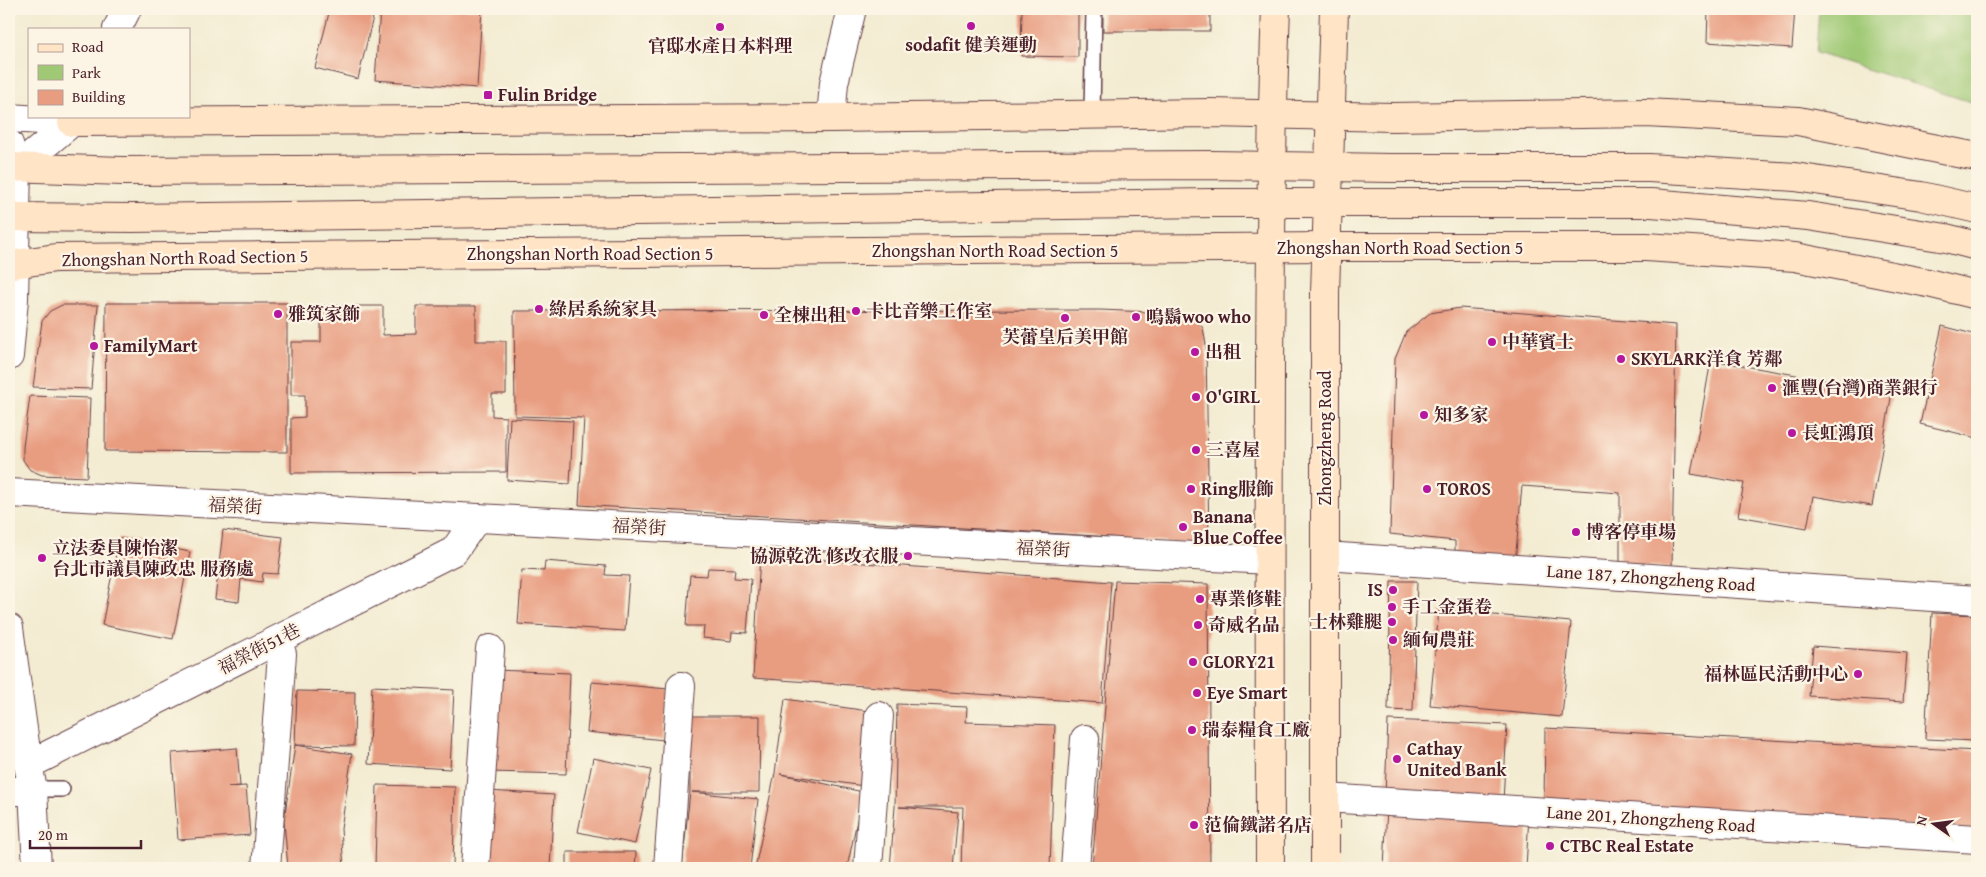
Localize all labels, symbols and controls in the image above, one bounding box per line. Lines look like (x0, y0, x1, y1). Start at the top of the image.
marker: sodafit 健美運動 (965, 20, 977, 32)
marker: 官邸水產日本料理 (714, 21, 726, 33)
legend (28, 28, 190, 118)
place label: sodafit 健美運動 (905, 31, 1037, 58)
place label: 官邸水產日本料理 (648, 32, 793, 59)
text: Road (72, 36, 103, 57)
text: Park (72, 62, 101, 83)
place label: Fulin Bridge (498, 81, 597, 108)
text: Building (72, 86, 126, 107)
marker: Fulin Bridge (482, 89, 494, 101)
street label: Zhongshan North Road Section 5 (1277, 234, 1523, 261)
street label: Zhongshan North Road Section 5 (872, 237, 1118, 264)
street label: Zhongshan North Road Section 5 (467, 240, 713, 267)
street label: Zhongshan North Road Section 5 (61, 242, 309, 273)
place label: 綠居系統家具 (549, 295, 657, 322)
place label: 卡比音樂工作室 (866, 297, 992, 324)
place label: 雅筑家飾 (288, 300, 360, 327)
place label: 全棟出租 (774, 301, 846, 328)
marker: 綠居系統家具 (533, 303, 545, 315)
place label: 嗚鬍woo who (1146, 303, 1251, 330)
marker: 卡比音樂工作室 (850, 305, 862, 317)
marker: 雅筑家飾 (272, 308, 284, 320)
marker: 全棟出租 (758, 309, 770, 321)
marker: 嗚鬍woo who (1130, 311, 1142, 323)
marker: 芙蕾皇后美甲館 (1059, 312, 1071, 324)
place label: 芙蕾皇后美甲館 (1002, 323, 1128, 350)
place label: 中華賓士 (1502, 328, 1574, 355)
place label: FamilyMart (104, 332, 198, 359)
marker: 中華賓士 (1486, 336, 1498, 348)
place label: 出租 (1205, 338, 1241, 365)
marker: FamilyMart (88, 340, 100, 352)
place label: SKYLARK洋食 芳鄰 (1631, 345, 1782, 372)
marker: 出租 (1189, 346, 1201, 358)
marker: SKYLARK洋食 芳鄰 (1615, 353, 1627, 365)
street label: Zhongzheng Road (1311, 370, 1338, 506)
place label: 滙豐(台灣)商業銀行 (1782, 374, 1938, 401)
marker: 滙豐(台灣)商業銀行 (1766, 382, 1778, 394)
place label: O'GIRL (1206, 383, 1261, 410)
marker: O'GIRL (1190, 391, 1202, 403)
place label: 知多家 (1434, 401, 1488, 428)
marker: 知多家 (1418, 409, 1430, 421)
place label: 長虹鴻頂 (1802, 419, 1874, 446)
marker: 長虹鴻頂 (1786, 427, 1798, 439)
place label: 三喜屋 (1206, 436, 1260, 463)
marker: 三喜屋 (1190, 444, 1202, 456)
place label: Ring服飾 (1201, 475, 1274, 502)
place label: TOROS (1437, 475, 1491, 502)
marker: Ring服飾 (1185, 483, 1197, 495)
marker: TOROS (1421, 483, 1433, 495)
street label: 福榮街 (207, 491, 263, 520)
place label: Banana Blue Coffee (1193, 503, 1283, 551)
street label: 福榮街 (611, 512, 667, 541)
place label: 博客停車場 (1586, 518, 1676, 545)
marker: Banana Blue Coffee (1177, 521, 1189, 533)
marker: 博客停車場 (1570, 526, 1582, 538)
place label: 立法委員陳怡潔 台北市議員陳政忠 服務處 (52, 534, 254, 582)
street label: 福榮街 (1015, 534, 1071, 563)
place label: 協源乾洗 修改衣服 (750, 542, 899, 569)
marker: 協源乾洗 修改衣服 (902, 550, 914, 562)
marker: 立法委員陳怡潔 台北市議員陳政忠 服務處 (36, 552, 48, 564)
street label: Lane 187, Zhongzheng Road (1546, 557, 1757, 598)
place label: IS (1367, 576, 1383, 603)
marker: IS (1387, 584, 1399, 596)
place label: 專業修鞋 (1210, 585, 1282, 612)
marker: 專業修鞋 (1194, 593, 1206, 605)
place label: 手工金蛋卷 (1402, 593, 1492, 620)
marker: 手工金蛋卷 (1386, 601, 1398, 613)
place label: 士林雞腿 (1310, 608, 1382, 635)
place label: 奇威名品 (1208, 611, 1280, 638)
street label: 福榮街51巷 (213, 616, 305, 681)
marker: 士林雞腿 (1386, 616, 1398, 628)
marker: 奇威名品 (1192, 619, 1204, 631)
place label: 緬甸農莊 (1403, 626, 1475, 653)
marker: 緬甸農莊 (1387, 634, 1399, 646)
place label: GLORY21 (1203, 648, 1276, 675)
marker: GLORY21 (1187, 656, 1199, 668)
place label: 福林區民活動中心 (1704, 660, 1848, 687)
marker: 福林區民活動中心 (1852, 668, 1864, 680)
place label: Eye Smart (1207, 679, 1288, 706)
marker: Eye Smart (1191, 687, 1203, 699)
place label: 瑞泰糧食工廠 (1202, 716, 1310, 743)
marker: 瑞泰糧食工廠 (1186, 724, 1198, 736)
place label: Cathay United Bank (1407, 735, 1507, 783)
marker: Cathay United Bank (1391, 753, 1403, 765)
street label: Lane 201, Zhongzheng Road (1546, 798, 1757, 839)
north arrow (1908, 800, 1958, 850)
place label: 范倫鐵諾名店 (1204, 811, 1312, 838)
text: N (1911, 813, 1932, 828)
scale bar (30, 817, 141, 849)
marker: 范倫鐵諾名店 (1188, 819, 1200, 831)
text: 20 m (38, 824, 69, 845)
place label: CTBC Real Estate (1560, 832, 1694, 859)
marker: CTBC Real Estate (1544, 840, 1556, 852)

